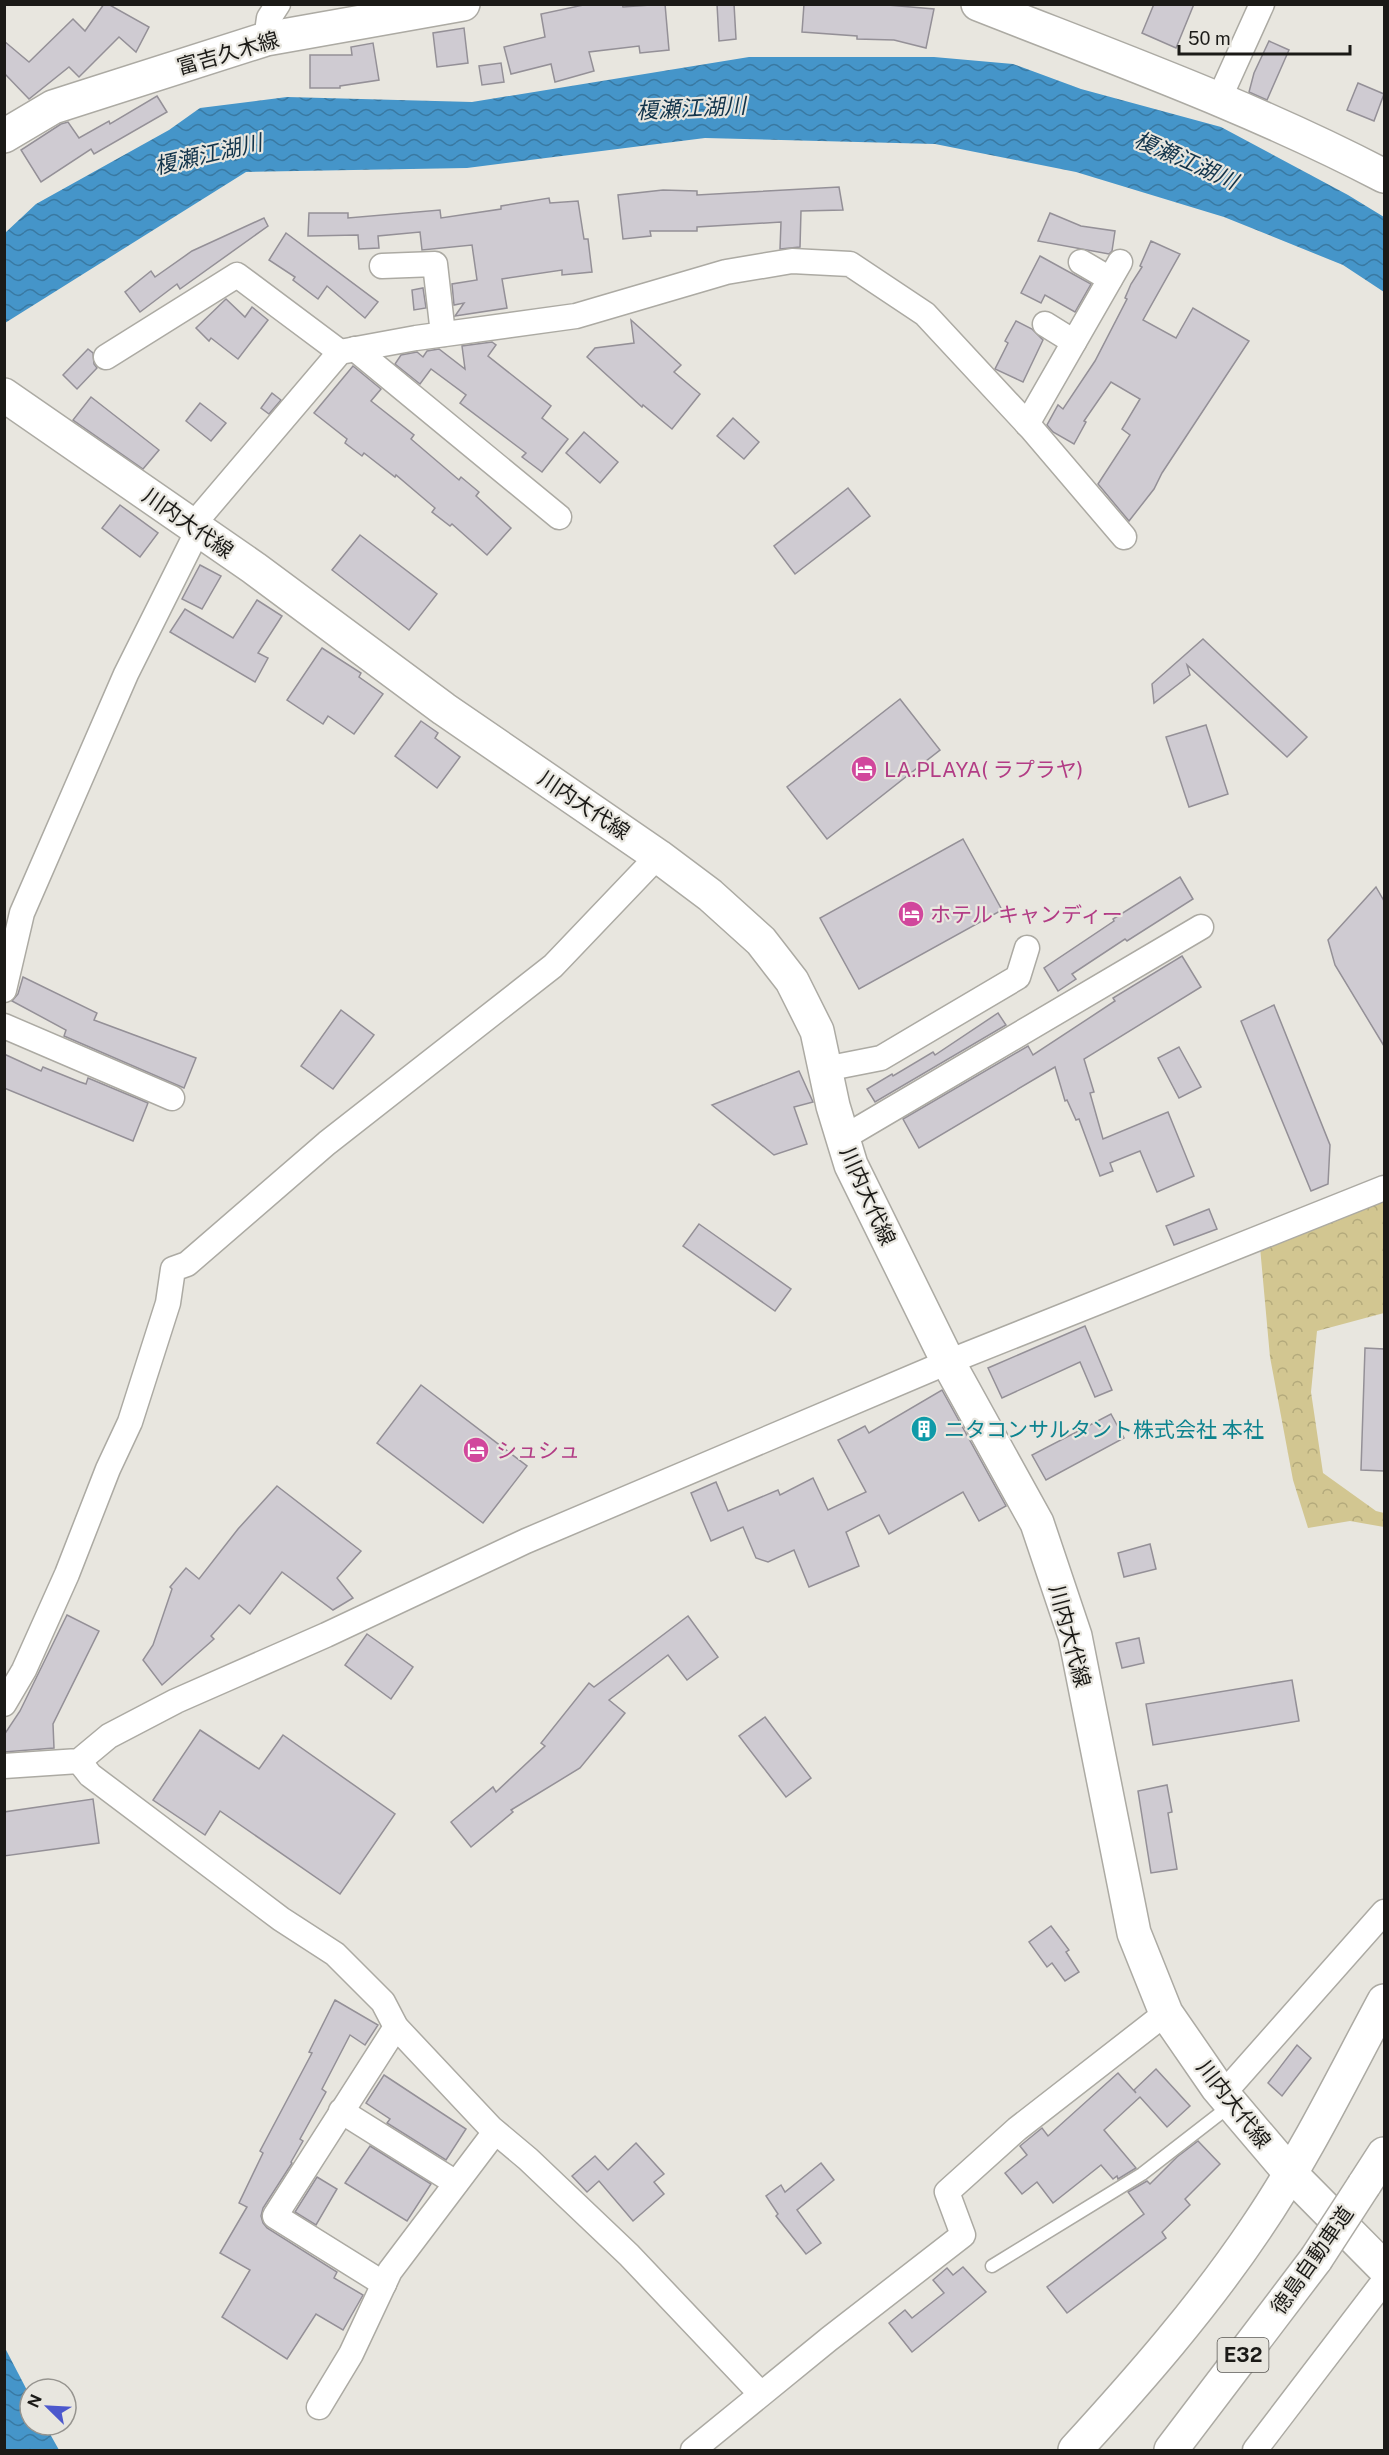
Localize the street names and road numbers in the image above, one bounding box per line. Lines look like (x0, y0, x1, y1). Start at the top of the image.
street label: 富吉久木線 (174, 27, 282, 79)
street label: 川内大代線 (138, 483, 238, 563)
street label: 川内大代線 (533, 765, 635, 845)
street label: 川内大代線 (835, 1143, 901, 1249)
street label: 川内大代線 (1044, 1582, 1096, 1690)
street label: 川内大代線 (1192, 2055, 1276, 2153)
street label: 徳島自動車道 (1266, 2201, 1358, 2319)
road number: E32 (1218, 2338, 1268, 2372)

